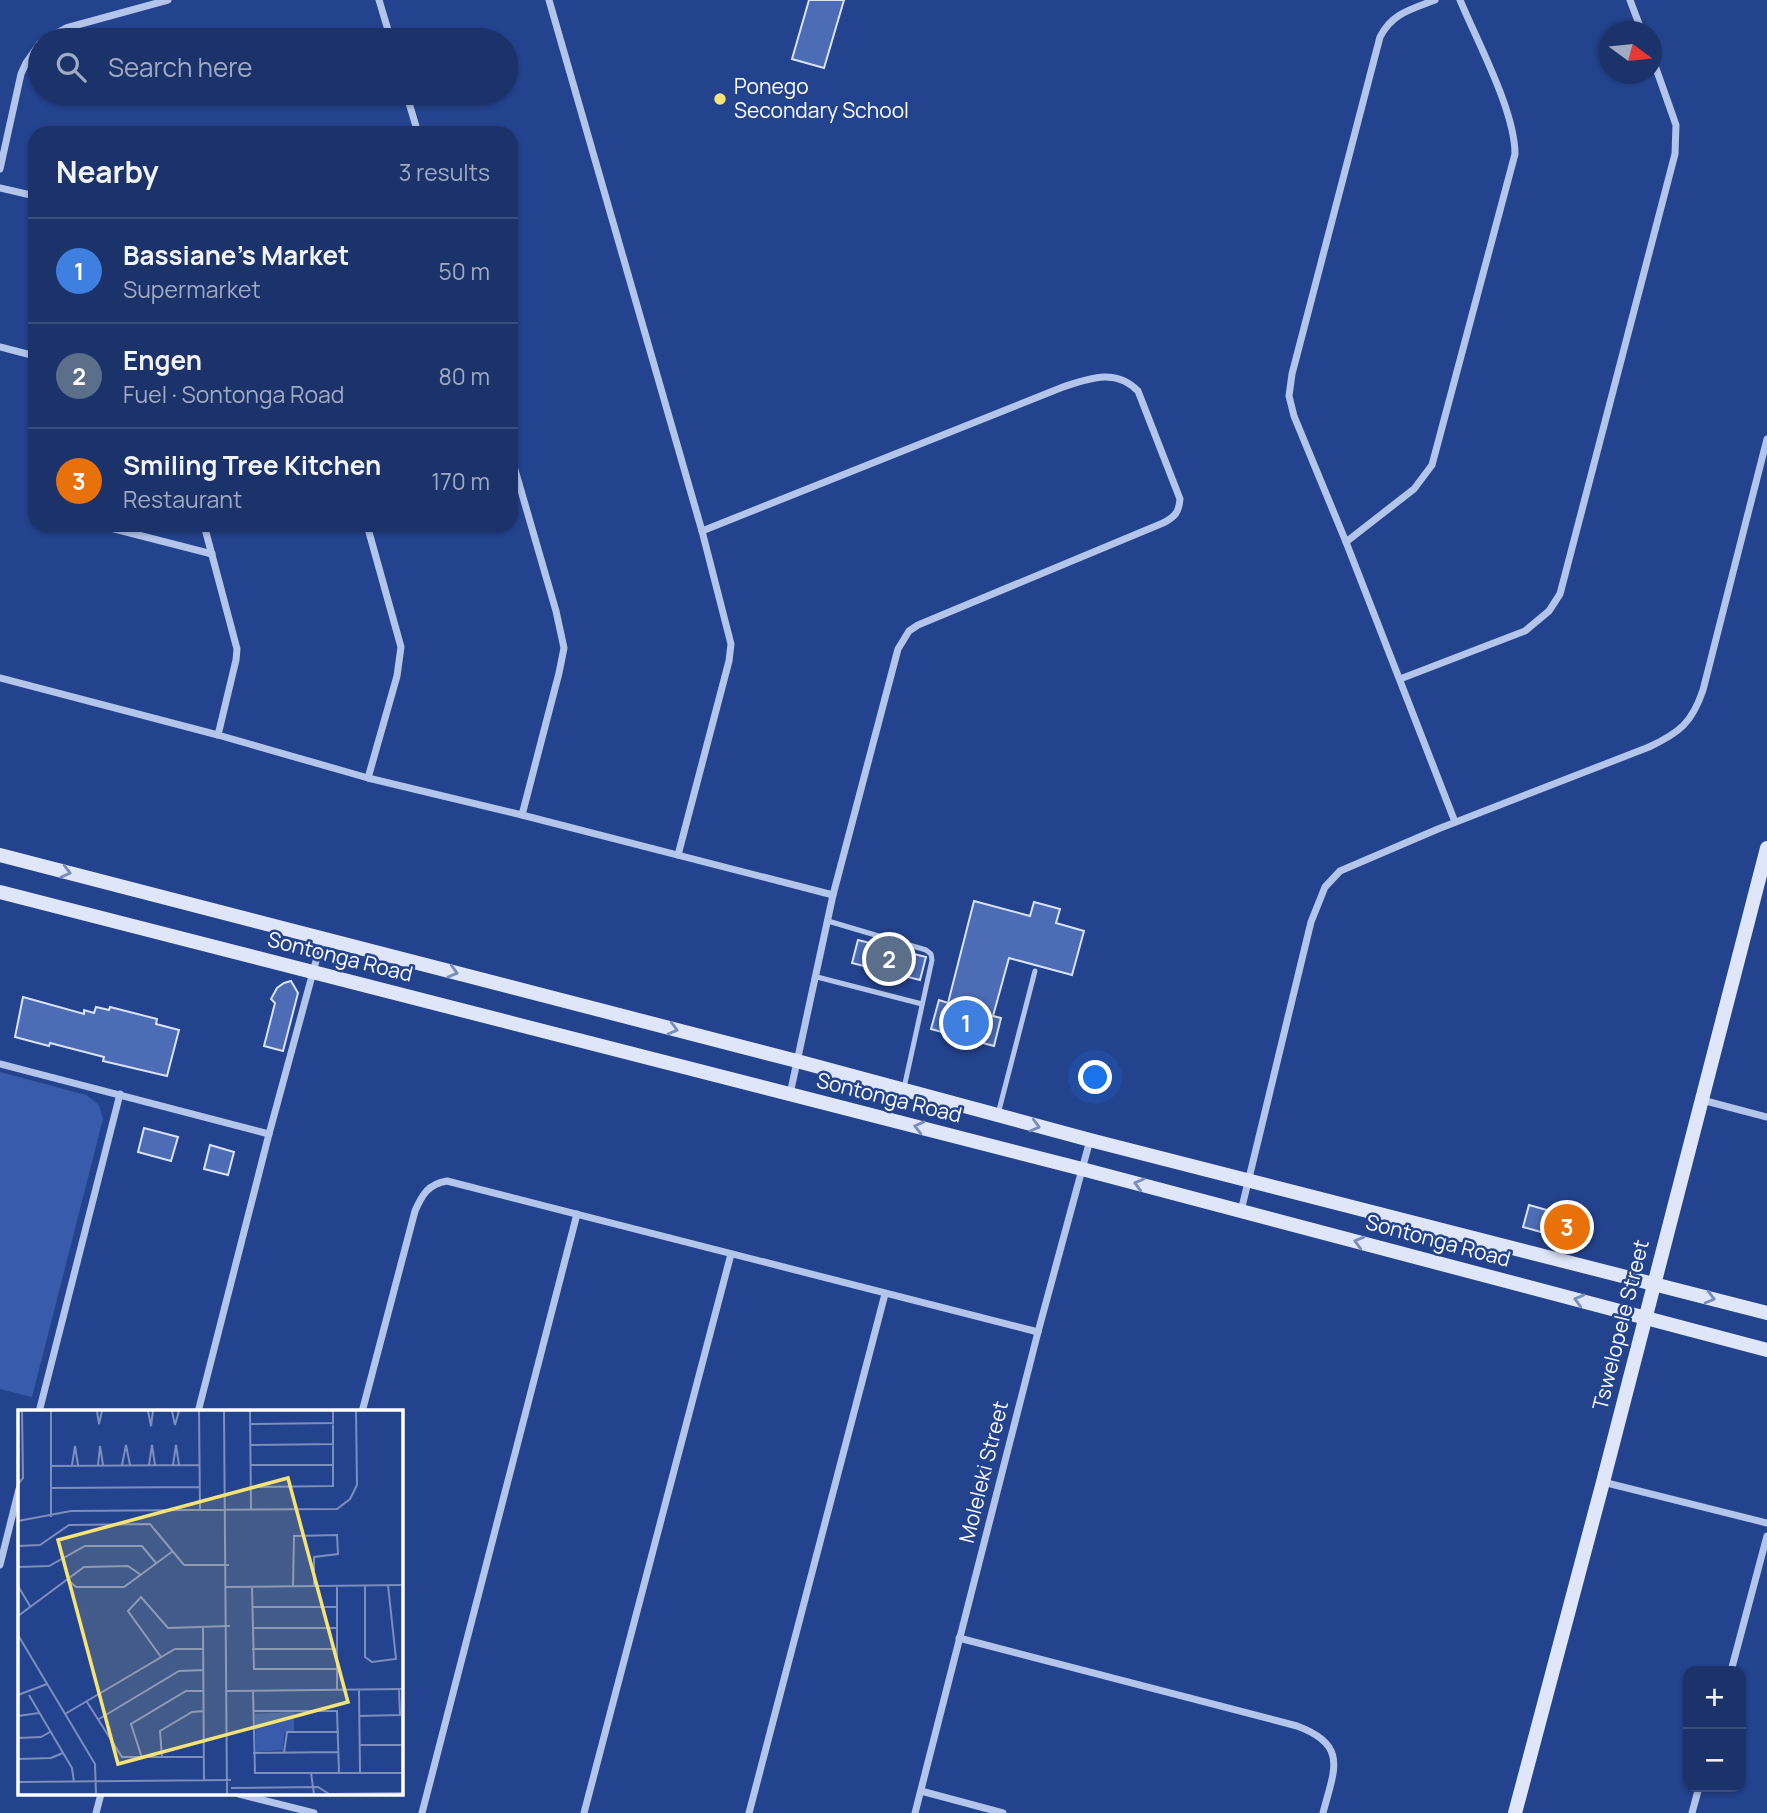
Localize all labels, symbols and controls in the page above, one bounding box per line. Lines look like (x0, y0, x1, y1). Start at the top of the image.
north arrow (1599, 21, 1662, 84)
search box (28, 28, 518, 105)
icon: search (52, 48, 90, 86)
text: Search here (108, 49, 253, 85)
place label: Ponego Secondary School (734, 72, 909, 124)
marker: Ponego Secondary School (712, 91, 728, 107)
text: Nearby (56, 151, 159, 192)
text: 3 results (399, 156, 490, 188)
text: Bassiane's Market (123, 237, 349, 273)
text: 1 (74, 255, 84, 287)
text: 50 m (439, 255, 490, 287)
text: Supermarket (123, 273, 261, 305)
text: Engen (123, 342, 202, 378)
text: 2 (72, 360, 86, 392)
text: 80 m (439, 360, 490, 392)
text: Fuel · Sontonga Road (123, 378, 344, 410)
text: Smiling Tree Kitchen (123, 447, 381, 483)
text: 3 (72, 465, 86, 497)
text: 170 m (431, 465, 490, 497)
text: Restaurant (123, 483, 242, 515)
one-way arrow (60, 864, 72, 878)
street label: Sontonga Road (265, 924, 416, 988)
pin: 2 (866, 933, 912, 985)
one-way arrow (446, 964, 458, 978)
pin: 1 (943, 997, 989, 1049)
one-way arrow (667, 1021, 679, 1035)
your location (1078, 1060, 1112, 1094)
street label: Sontonga Road (814, 1065, 965, 1129)
one-way arrow (1028, 1118, 1040, 1132)
one-way arrow (913, 1121, 925, 1135)
one-way arrow (1133, 1178, 1145, 1192)
pin: 3 (1544, 1201, 1590, 1253)
street label: Sontonga Road (1363, 1207, 1514, 1273)
one-way arrow (1353, 1236, 1365, 1250)
street label: Tswelopele Street (1585, 1237, 1655, 1413)
one-way arrow (1704, 1290, 1716, 1304)
one-way arrow (1573, 1294, 1585, 1308)
street label: Moleleki Street (952, 1398, 1014, 1546)
inset map (18, 1410, 402, 1796)
map controls (1683, 1666, 1746, 1792)
button: + (1683, 1666, 1746, 1729)
button: − (1683, 1729, 1746, 1792)

